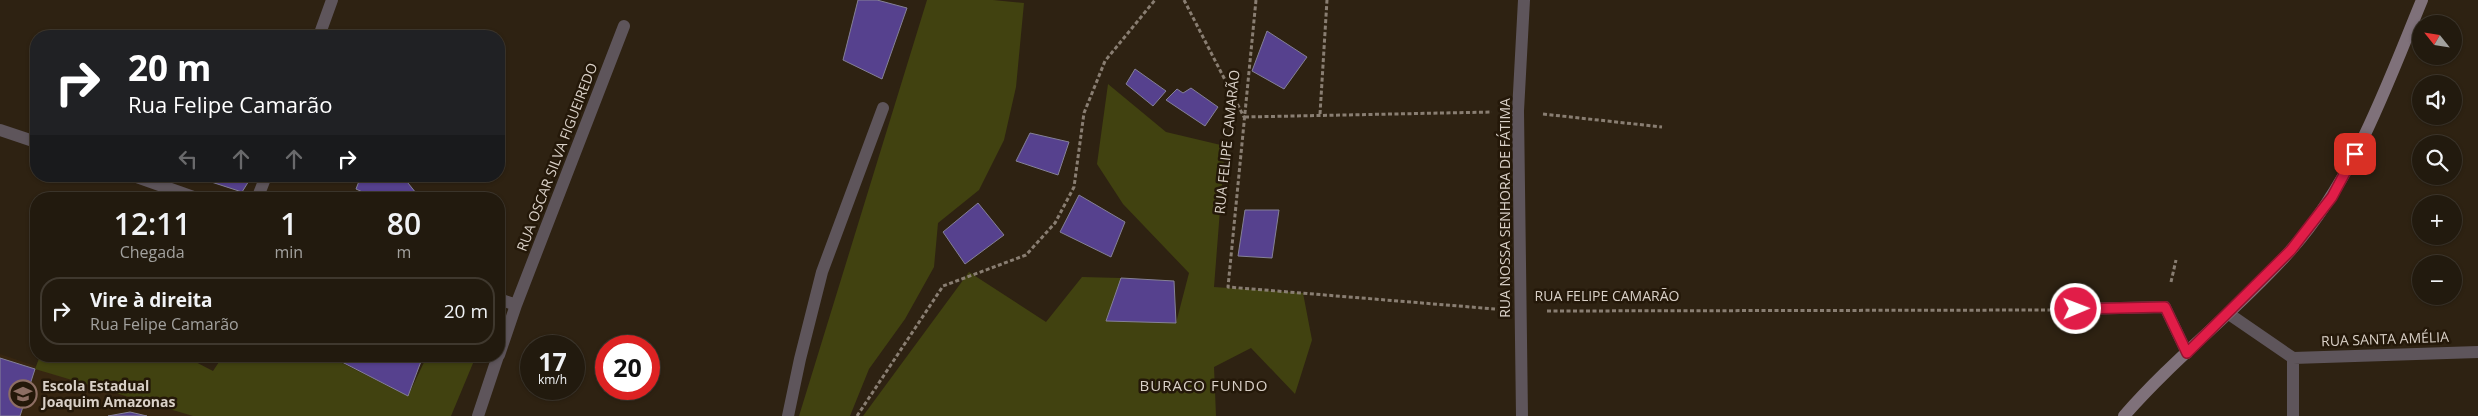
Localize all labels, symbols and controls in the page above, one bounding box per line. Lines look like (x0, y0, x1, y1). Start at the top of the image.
north arrow (2412, 15, 2462, 65)
map controls (2412, 15, 2462, 305)
text: 20 m (128, 44, 211, 91)
icon: right (45, 50, 110, 115)
street label: RUA OSCAR SILVA FIGUEIREDO (512, 60, 601, 254)
street label: RUA FELIPE CAMARÃO (1209, 69, 1244, 215)
button: sound (2412, 75, 2462, 125)
text: Rua Felipe Camarão (128, 89, 332, 119)
street label: RUA NOSSA SENHORA DE FÁTIMA (1495, 98, 1514, 318)
pin (2334, 133, 2376, 175)
button: search (2412, 135, 2462, 185)
icon: arrive (2341, 140, 2369, 168)
icon: left (174, 145, 202, 173)
icon: ahead (227, 145, 255, 173)
icon: ahead (280, 145, 308, 173)
icon: right (333, 145, 361, 173)
button: + (2412, 195, 2462, 245)
text: 12:11 (114, 203, 191, 244)
text: 1 (280, 203, 297, 244)
text: 80 (387, 203, 421, 244)
text: Chegada (120, 241, 185, 263)
text: min (274, 241, 303, 263)
text: m (397, 241, 411, 263)
button: − (2412, 255, 2462, 305)
position arrow (2049, 282, 2101, 334)
street label: RUA FELIPE CAMARÃO (1535, 286, 1680, 305)
text: Vire à direita (90, 287, 213, 313)
icon: right (47, 297, 75, 325)
text: 20 m (444, 298, 488, 324)
text: Rua Felipe Camarão (90, 313, 239, 335)
street label: RUA SANTA AMÉLIA (2321, 327, 2449, 350)
speed limit sign: 20 (595, 335, 660, 400)
text: 17 (538, 344, 567, 378)
text: km/h (538, 371, 567, 388)
district label: BURACO FUNDO (1140, 375, 1268, 395)
place label: Escola Estadual Joaquim Amazonas (40, 376, 175, 411)
school or university icon: Escola Estadual Joaquim Amazonas (8, 379, 38, 409)

